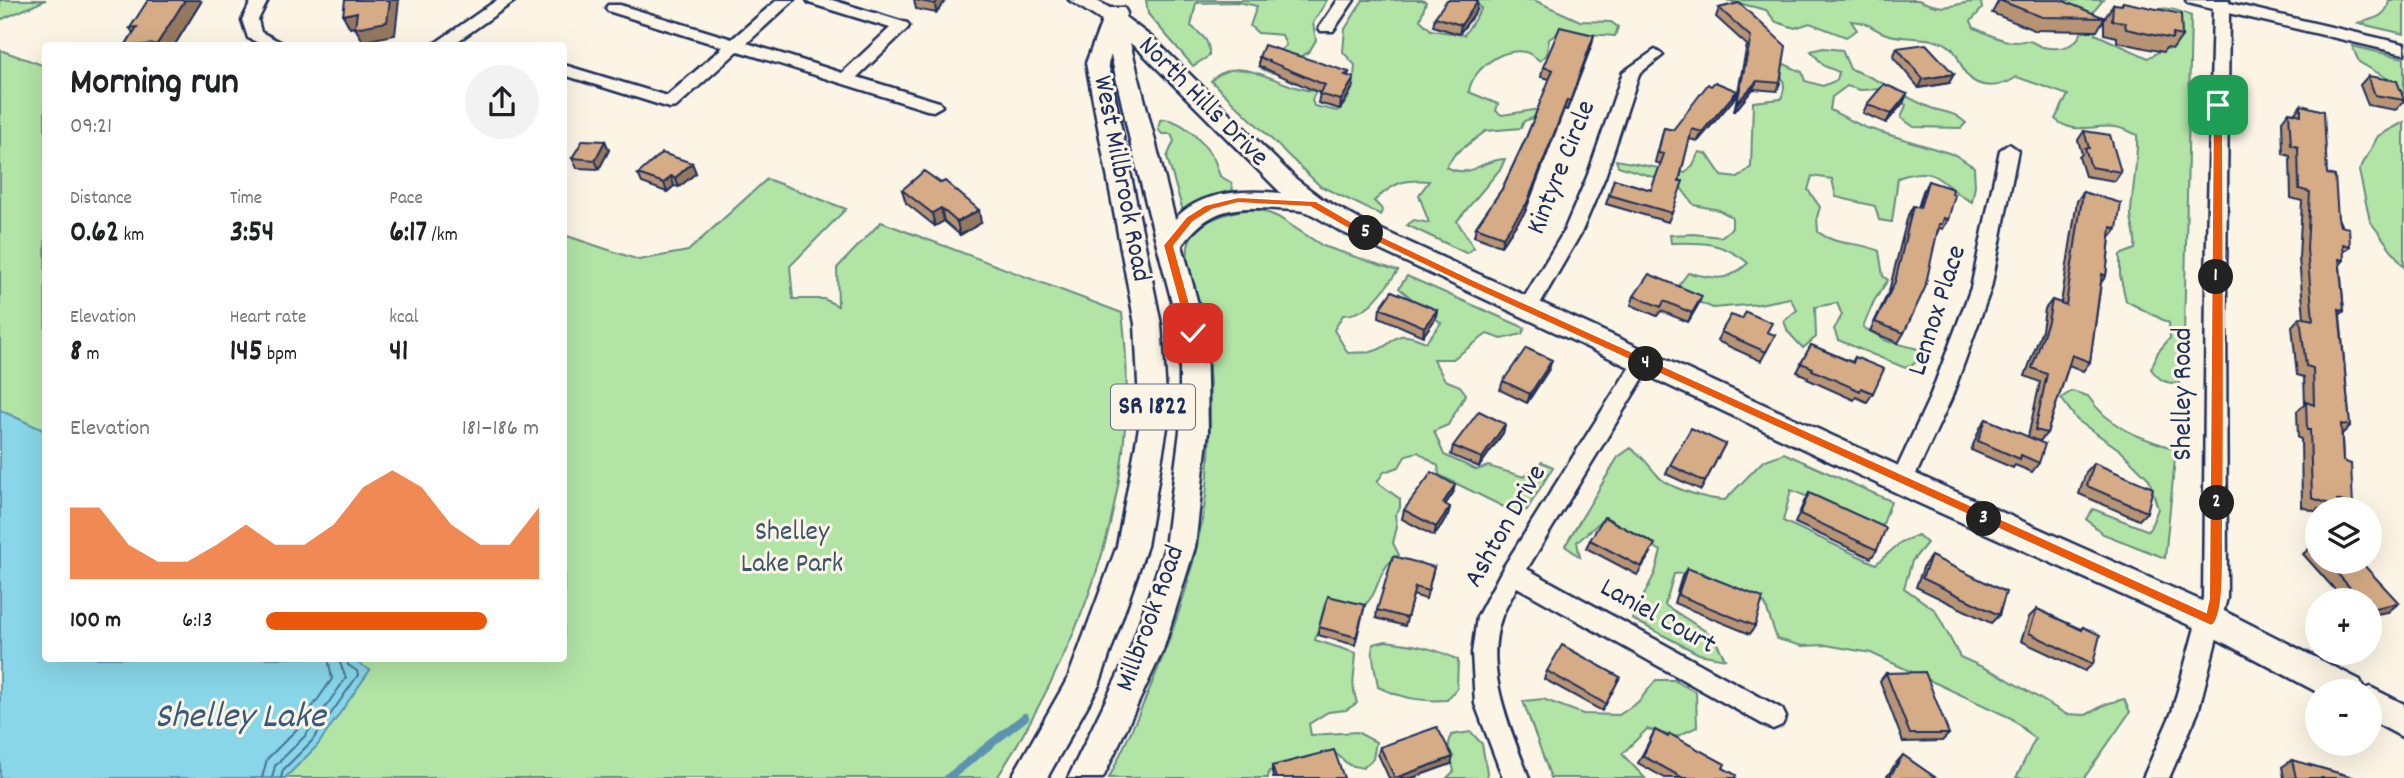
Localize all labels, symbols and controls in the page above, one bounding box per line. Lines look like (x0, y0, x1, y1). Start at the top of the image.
street label: North Hills Drive (1127, 28, 1277, 178)
text: Morning run (70, 57, 239, 112)
button: share (465, 65, 539, 139)
street label: West Millbrook Road (1080, 72, 1160, 286)
pin (2188, 75, 2248, 135)
icon: arrive (2199, 86, 2237, 124)
street label: Kintyre Circle (1518, 95, 1608, 241)
text: 09:21 (70, 111, 112, 144)
text: Distance (70, 186, 132, 213)
text: Time (230, 186, 262, 213)
text: Pace (389, 186, 423, 213)
text: 0.62 (70, 213, 119, 256)
text: 3:54 (230, 213, 274, 256)
text: 6:17 (389, 213, 427, 256)
pin: 5 (1348, 216, 1384, 250)
text: 5 (1361, 219, 1370, 246)
text: km (119, 223, 144, 250)
text: /km (427, 223, 458, 250)
street label: Lennox Place (1899, 241, 1979, 381)
pin: 1 (2198, 260, 2234, 294)
text: 1 (2213, 263, 2218, 290)
pin (1163, 303, 1223, 363)
text: Elevation (70, 305, 136, 332)
text: Heart rate (230, 305, 306, 332)
text: kcal (389, 305, 418, 332)
icon: check (1174, 314, 1212, 352)
street label: Shelley Road (2165, 327, 2205, 461)
text: 8 (70, 332, 82, 375)
text: 145 (230, 332, 263, 375)
text: 41 (389, 332, 408, 375)
text: m (82, 342, 99, 369)
text: bpm (263, 342, 297, 369)
pin: 4 (1628, 346, 1664, 382)
text: 4 (1642, 350, 1649, 377)
road number: SR 1822 (1111, 384, 1195, 430)
text: Elevation (70, 413, 150, 446)
text: 181–186 m (462, 413, 539, 446)
street label: Ashton Drive (1456, 458, 1558, 596)
pin: 2 (2200, 486, 2234, 520)
text: 2 (2212, 489, 2221, 516)
map controls (2305, 497, 2382, 756)
button: layers (2305, 497, 2382, 574)
pin: 3 (1966, 502, 2002, 536)
text: 3 (1979, 505, 1988, 532)
park label: Shelley Lake Park (741, 514, 843, 586)
street label: Millbrook Road (1107, 540, 1197, 698)
street label: Laniel Court (1592, 570, 1722, 666)
button: + (2305, 588, 2382, 665)
text: 100 m (70, 605, 121, 638)
text: 6:13 (182, 605, 212, 638)
button: − (2305, 679, 2382, 756)
water label: Shelley Lake (155, 692, 327, 745)

